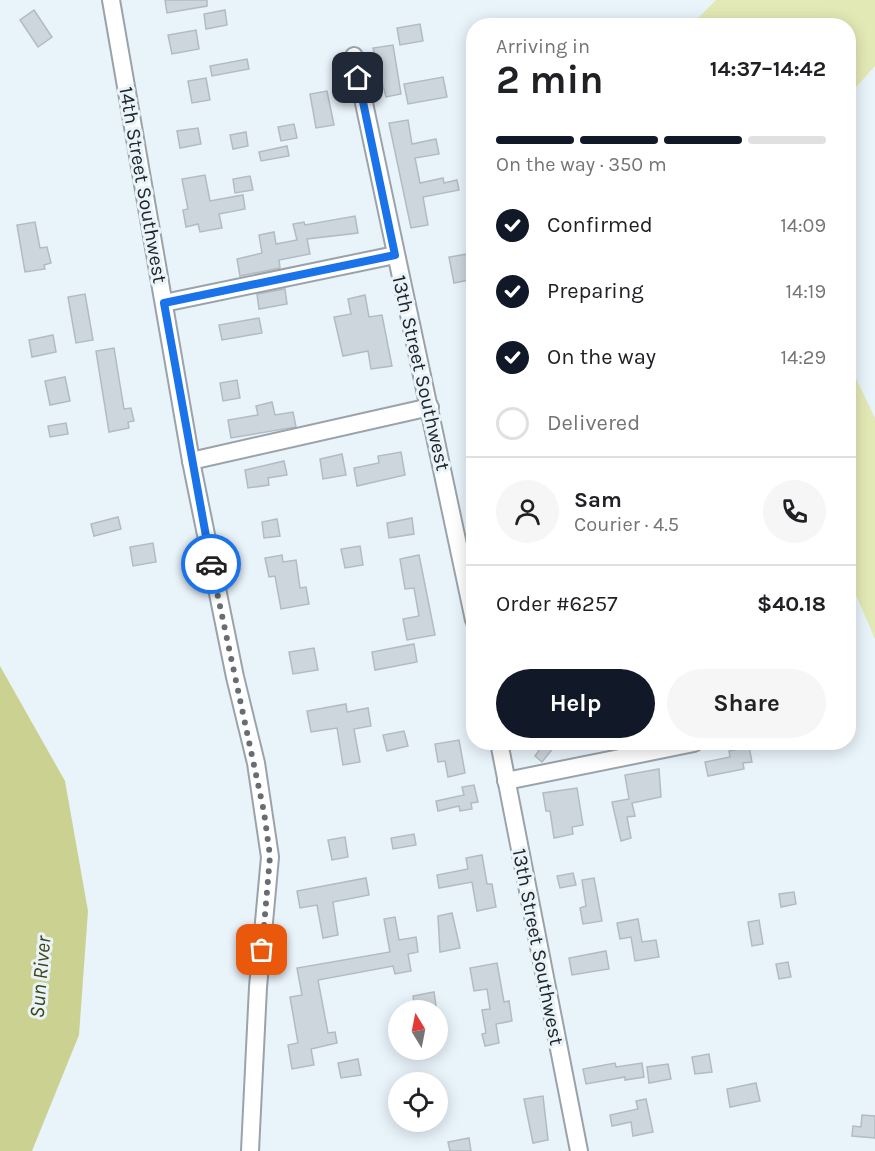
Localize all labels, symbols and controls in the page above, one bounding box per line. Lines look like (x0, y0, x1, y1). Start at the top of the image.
text: Arriving in (496, 35, 590, 58)
pin (332, 52, 383, 103)
text: 14:37–14:42 (710, 56, 826, 82)
text: 2 min (496, 57, 604, 103)
icon: home (341, 61, 374, 94)
street label: 14th Street Southwest (114, 85, 172, 286)
text: On the way · 350 m (496, 153, 667, 176)
icon: check (496, 209, 529, 242)
text: Confirmed (547, 212, 653, 238)
text: 14:09 (780, 214, 826, 237)
street label: 13th Street Southwest (387, 273, 455, 473)
icon: check (496, 275, 529, 308)
text: Preparing (547, 278, 644, 304)
text: 14:19 (785, 280, 826, 303)
icon: check (496, 341, 529, 374)
text: On the way (547, 344, 656, 370)
text: 14:29 (780, 346, 826, 369)
text: Delivered (547, 410, 640, 436)
button: person (496, 480, 559, 543)
button: phone (763, 480, 826, 543)
text: Sam (574, 487, 622, 513)
text: Courier · 4.5 (574, 513, 679, 536)
courier (181, 534, 241, 594)
icon: car (195, 548, 228, 581)
text: Order #6257 (496, 591, 618, 617)
text: $40.18 (757, 591, 826, 617)
button: Help (496, 669, 655, 738)
button: Share (667, 669, 826, 738)
street label: 13th Street Southwest (508, 847, 568, 1048)
pin (236, 924, 287, 975)
icon: bag (245, 933, 278, 966)
water label: Sun River (24, 934, 56, 1019)
north arrow (388, 1000, 448, 1060)
map controls (388, 1000, 448, 1132)
button: locate (388, 1072, 448, 1132)

